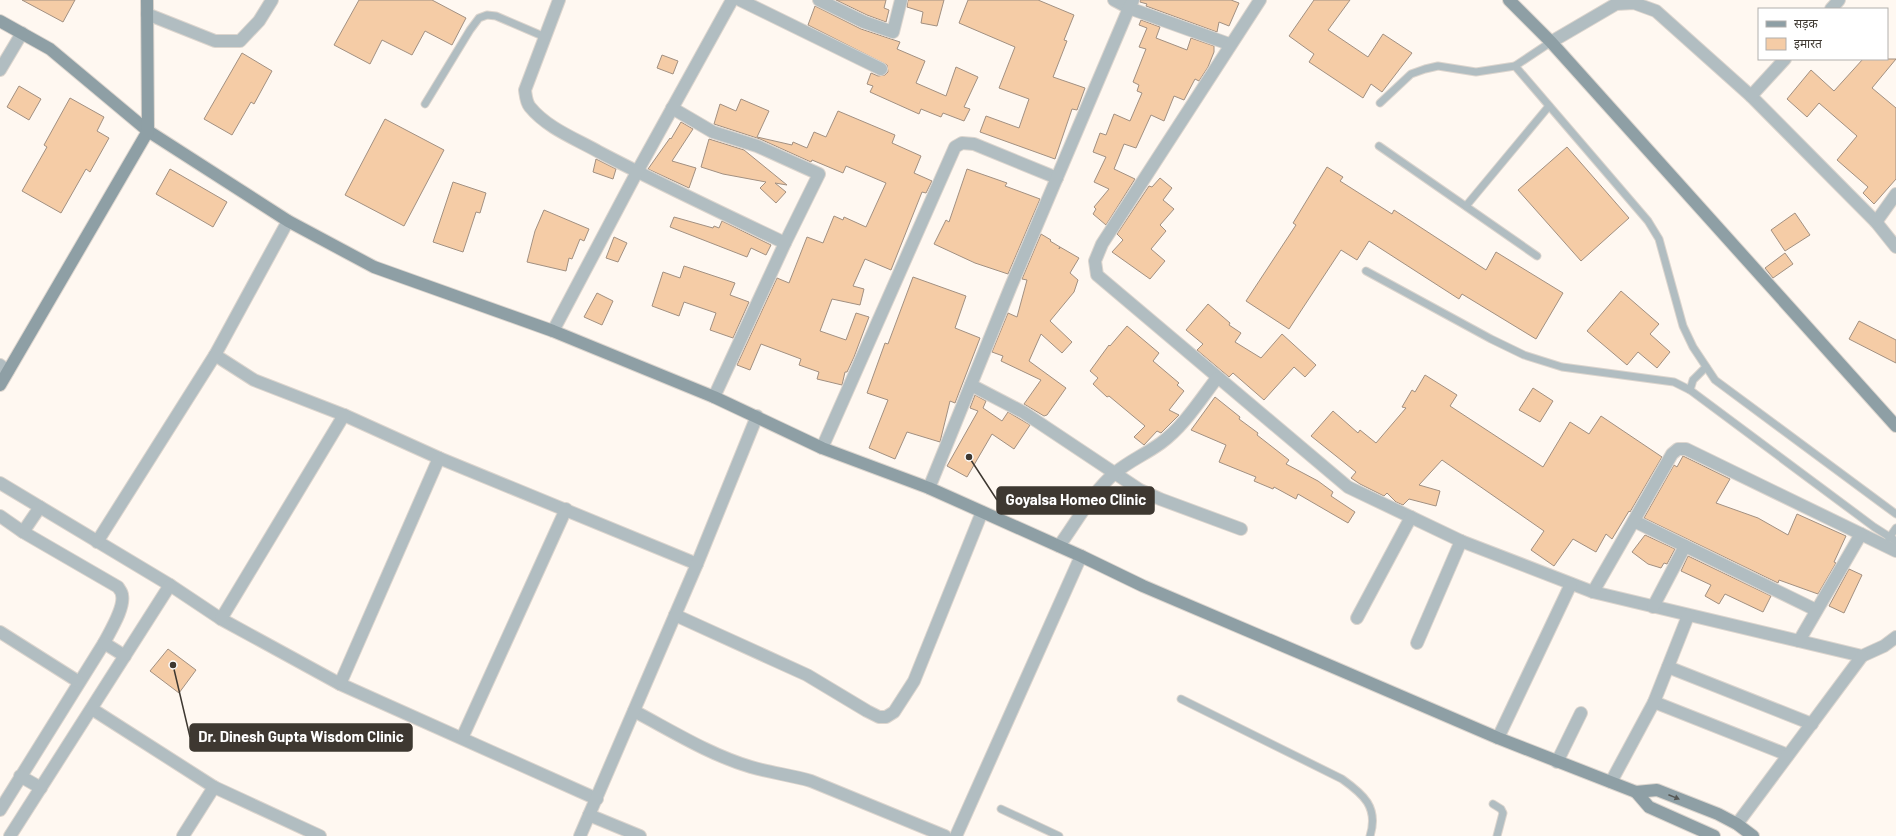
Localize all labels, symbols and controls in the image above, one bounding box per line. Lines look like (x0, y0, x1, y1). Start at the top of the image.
legend (1758, 8, 1888, 60)
text: सड़क (1794, 16, 1819, 31)
text: इमारत (1794, 36, 1823, 51)
callout: Goyalsa Homeo Clinic (997, 487, 1154, 514)
text: Goyalsa Homeo Clinic (1006, 490, 1146, 508)
callout: Dr. Dinesh Gupta Wisdom Clinic (190, 724, 412, 751)
text: Dr. Dinesh Gupta Wisdom Clinic (198, 727, 404, 745)
one-way arrow (1668, 794, 1679, 800)

